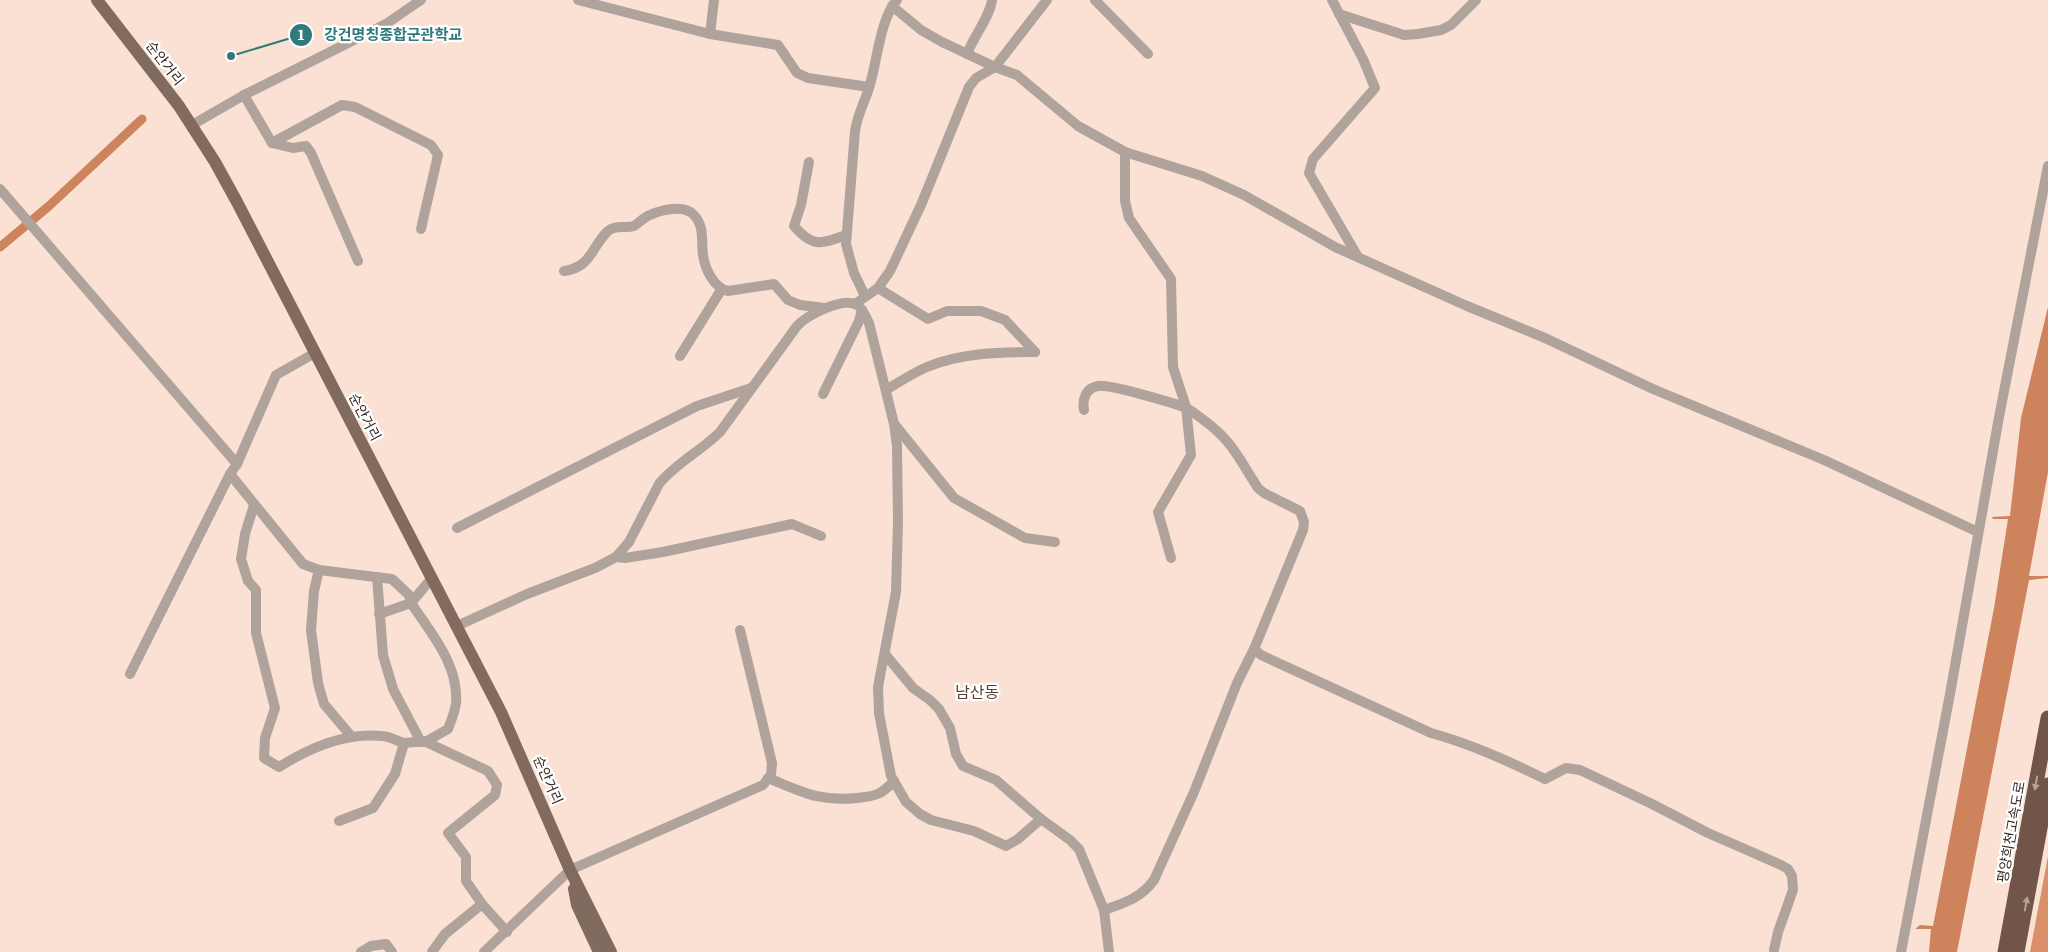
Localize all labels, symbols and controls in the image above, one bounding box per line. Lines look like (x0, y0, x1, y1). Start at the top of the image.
callout: 강건명칭종합군관학교 (289, 20, 472, 50)
text: 1 (297, 24, 305, 45)
text: 강건명칭종합군관학교 (324, 24, 462, 45)
street label: 순안거리 (141, 37, 189, 89)
street label: 순안거리 (344, 390, 386, 444)
district label: 남산동 (955, 681, 999, 703)
street label: 순안거리 (528, 752, 568, 808)
one-way arrow (2032, 776, 2040, 792)
street label: 평양희천고속도로 (1992, 779, 2030, 884)
one-way arrow (2023, 896, 2031, 912)

